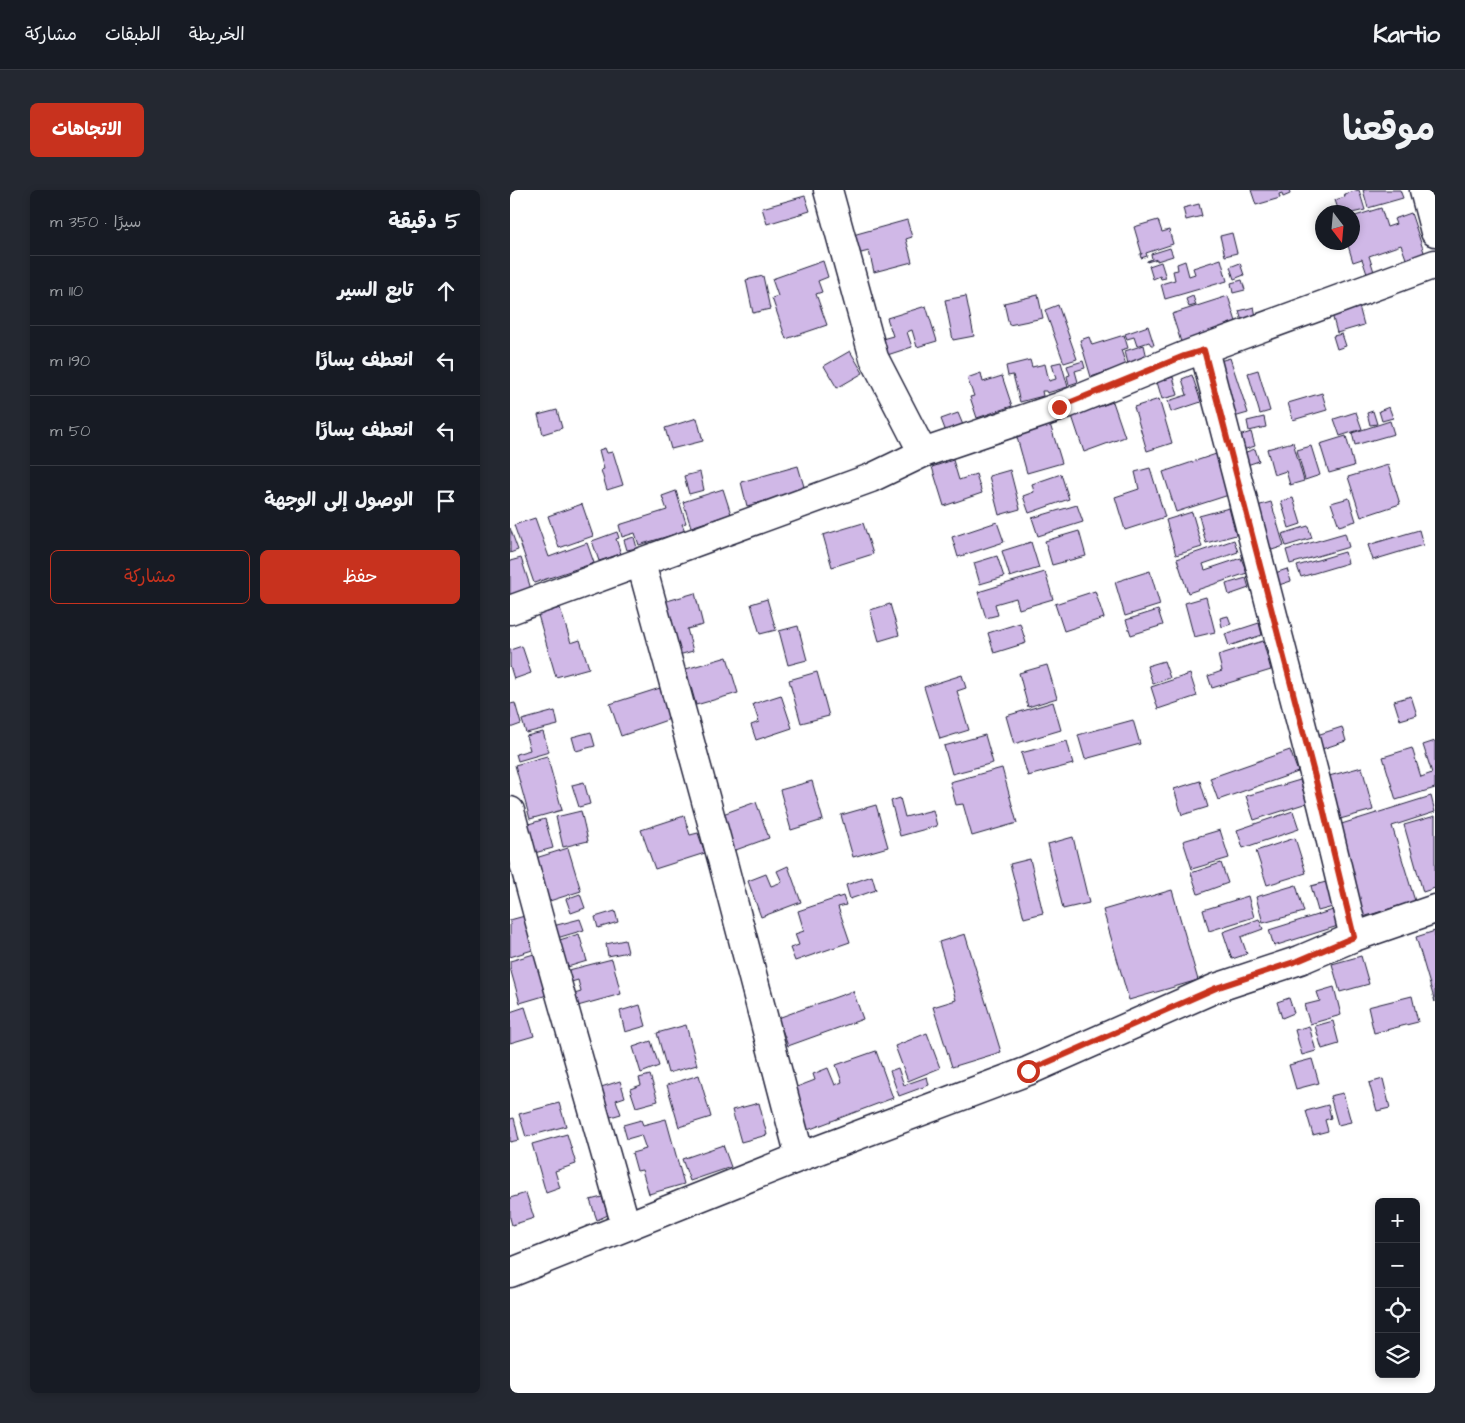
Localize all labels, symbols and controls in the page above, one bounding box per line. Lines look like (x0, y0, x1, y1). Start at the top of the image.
text: Kartio (1373, 18, 1440, 52)
text: مشاركة (25, 22, 77, 47)
text: الطبقات (105, 22, 161, 47)
text: الخريطة (189, 22, 245, 47)
button: الاتجاهات (30, 103, 144, 157)
text: موقعنا (1342, 105, 1435, 154)
north arrow (1315, 205, 1360, 250)
text: 5 دقيقة (388, 207, 460, 236)
text: سيرًا · 350 m (50, 211, 141, 233)
text: تابع السير (338, 277, 413, 304)
icon: ahead (432, 277, 460, 305)
text: 110 m (50, 280, 83, 302)
text: انعطف يسارًا (316, 347, 413, 374)
icon: left (432, 347, 460, 375)
text: 190 m (50, 350, 90, 372)
route end (1048, 396, 1071, 419)
text: انعطف يسارًا (316, 417, 413, 444)
icon: left (432, 417, 460, 445)
text: 50 m (50, 420, 90, 442)
text: الوصول إلى الوجهة (264, 487, 413, 514)
icon: arrive (432, 487, 460, 515)
button: مشاركة (50, 550, 250, 604)
button: حفظ (260, 550, 460, 604)
route start (1017, 1060, 1040, 1083)
map controls (1375, 1198, 1420, 1378)
button: + (1375, 1198, 1420, 1243)
button: − (1375, 1243, 1420, 1288)
button: locate (1375, 1288, 1420, 1333)
button: layers (1375, 1333, 1420, 1378)

